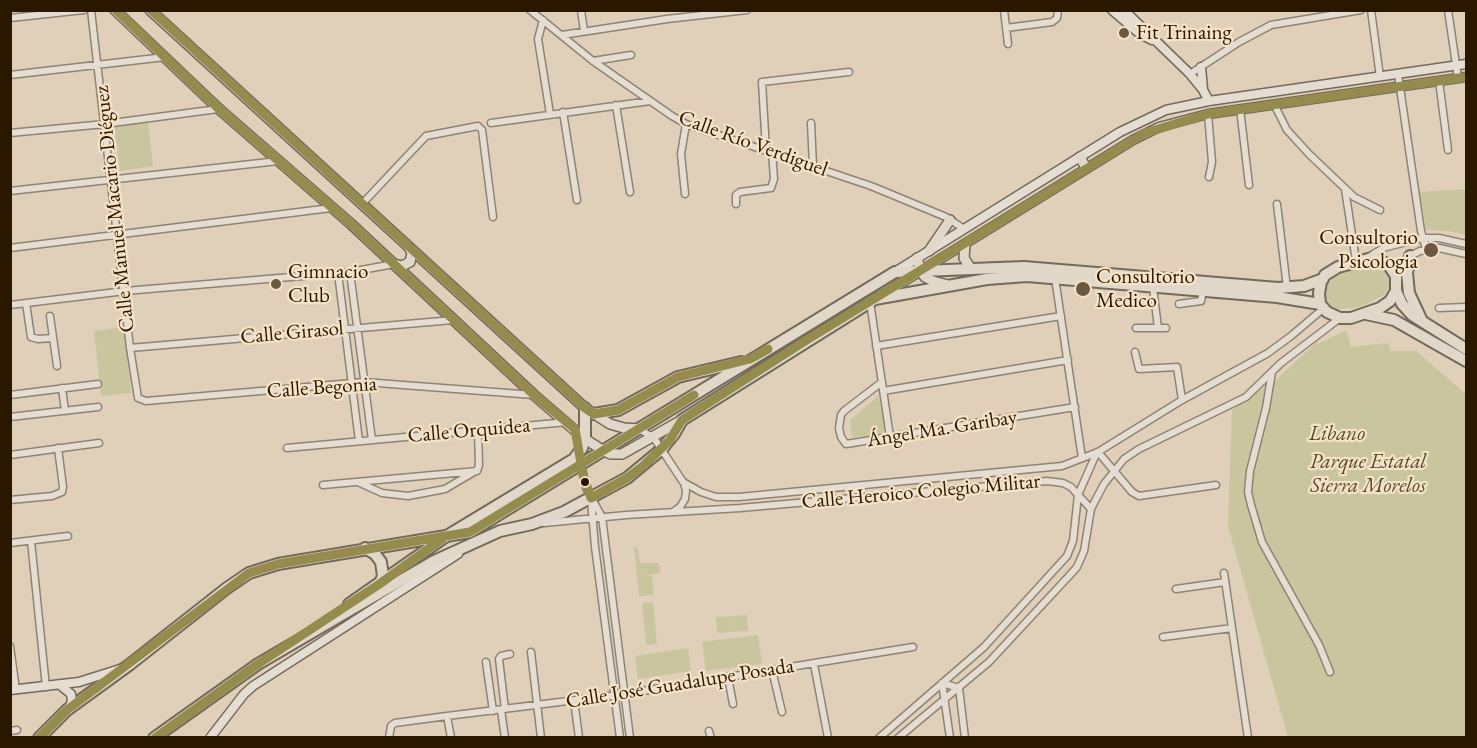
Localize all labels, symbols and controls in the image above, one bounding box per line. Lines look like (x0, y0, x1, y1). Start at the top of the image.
place label: Fit Trinaing (1136, 20, 1232, 46)
marker: Fit Trinaing (1117, 26, 1131, 40)
street label: Calle Manuel Macario Diéguez (90, 84, 140, 334)
street label: Calle Río Verdiguel (675, 105, 831, 183)
place label: Consultorio Psicologia (1319, 225, 1418, 275)
marker: Consultorio Psicologia (1422, 241, 1440, 259)
place label: Gimnacio Club (288, 259, 368, 309)
place label: Consultorio Medico (1096, 264, 1195, 314)
marker: Gimnacio Club (269, 277, 283, 291)
marker: Consultorio Medico (1074, 280, 1092, 298)
street label: Calle Girasol (239, 316, 345, 350)
street label: Calle Begonia (266, 372, 378, 404)
street label: Ángel Ma. Garibay (865, 405, 1019, 453)
street label: Calle Orquidea (407, 413, 531, 449)
park label: Libano (1309, 421, 1365, 447)
park label: Parque Estatal Sierra Morelos (1310, 449, 1426, 499)
street label: Calle Heroico Colegio Militar (801, 469, 1041, 515)
unlabelled marker (579, 476, 591, 488)
street label: Calle José Guadalupe Posada (564, 654, 796, 714)

